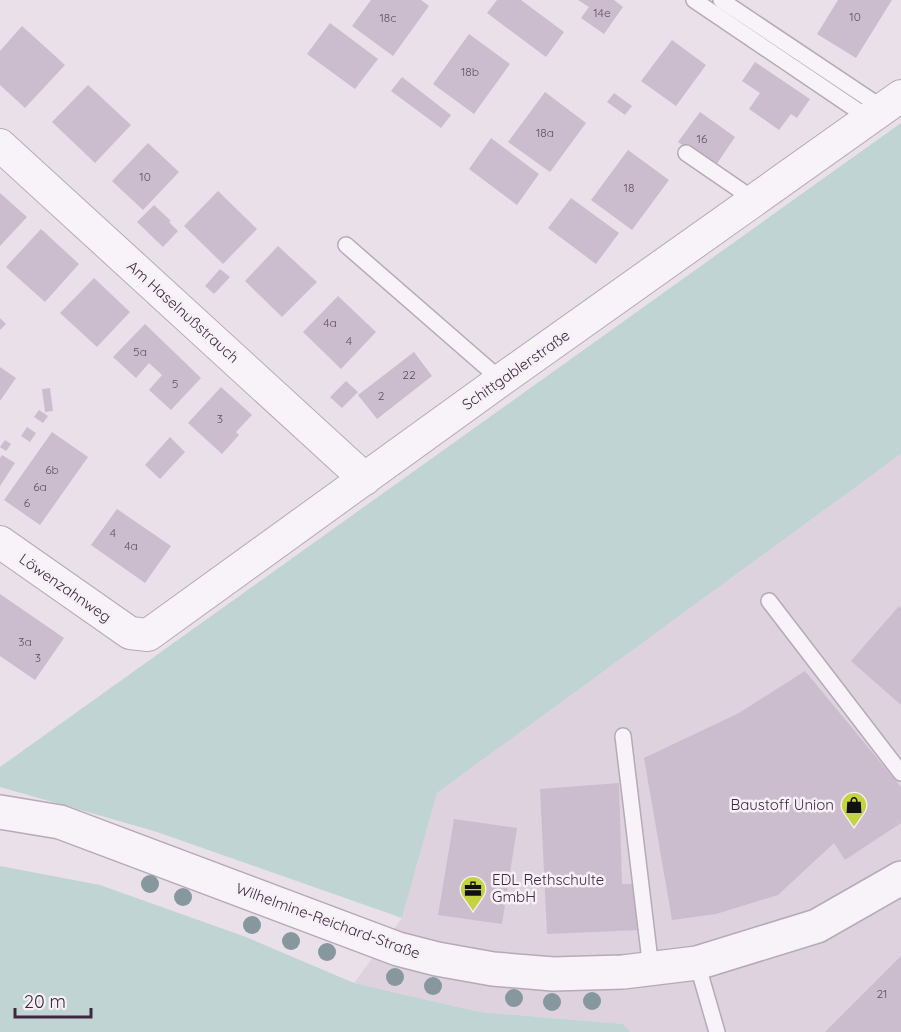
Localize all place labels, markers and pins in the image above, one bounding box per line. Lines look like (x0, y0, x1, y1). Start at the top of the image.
shop icon: Baustoff Union (839, 790, 869, 828)
place label: Baustoff Union (730, 795, 834, 814)
place label: EDL Rethschulte GmbH (492, 870, 604, 906)
office icon: EDL Rethschulte GmbH (458, 874, 488, 912)

